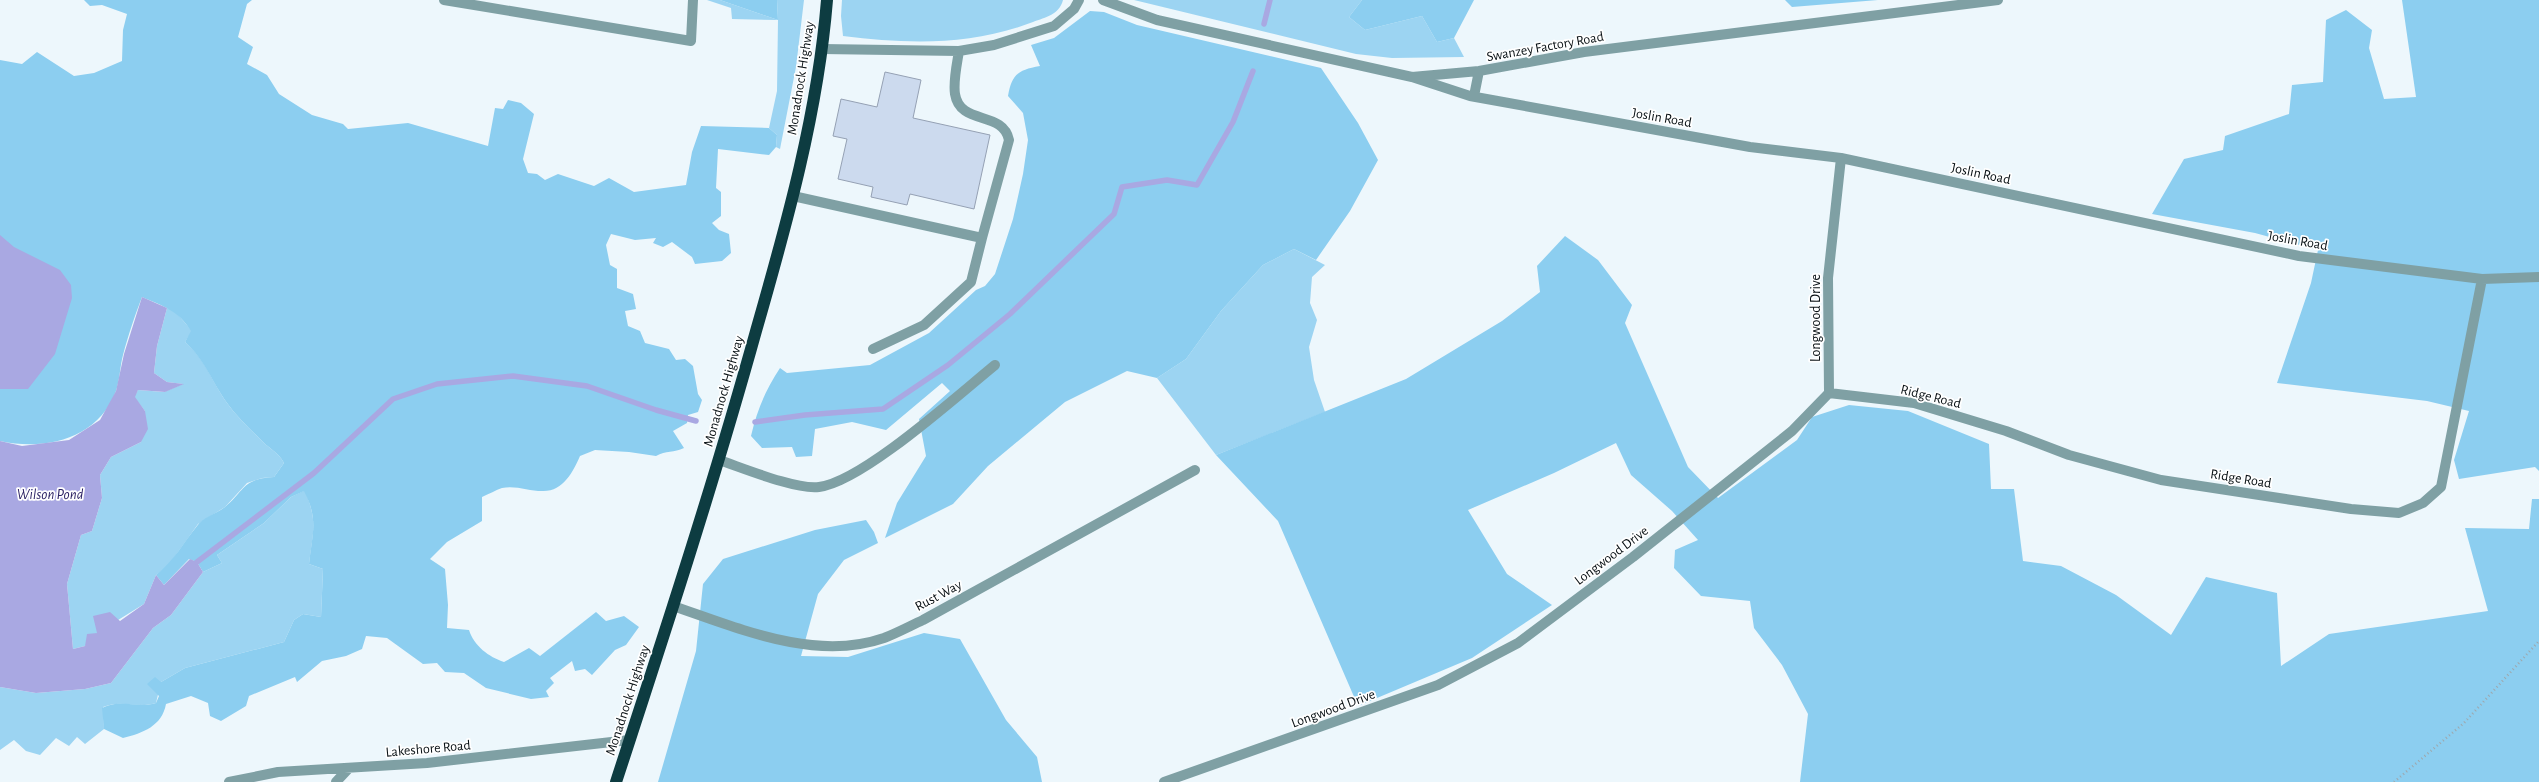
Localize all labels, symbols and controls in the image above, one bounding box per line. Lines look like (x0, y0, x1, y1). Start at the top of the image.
street label: Monadnock Highway (785, 20, 817, 136)
street label: Swanzey Factory Road (1485, 30, 1605, 64)
street label: Joslin Road (1631, 106, 1693, 130)
street label: Joslin Road (1950, 161, 2012, 187)
street label: Joslin Road (2267, 229, 2329, 253)
street label: Longwood Drive (1809, 274, 1823, 362)
street label: Monadnock Highway (701, 334, 747, 448)
street label: Ridge Road (1899, 383, 1962, 411)
street label: Ridge Road (2209, 467, 2272, 491)
water label: Wilson Pond (17, 487, 84, 502)
street label: Longwood Drive (1572, 524, 1651, 588)
street label: Rust Way (913, 578, 964, 614)
street label: Monadnock Highway (604, 643, 652, 757)
street label: Longwood Drive (1290, 687, 1377, 731)
street label: Lakeshore Road (385, 738, 471, 760)

